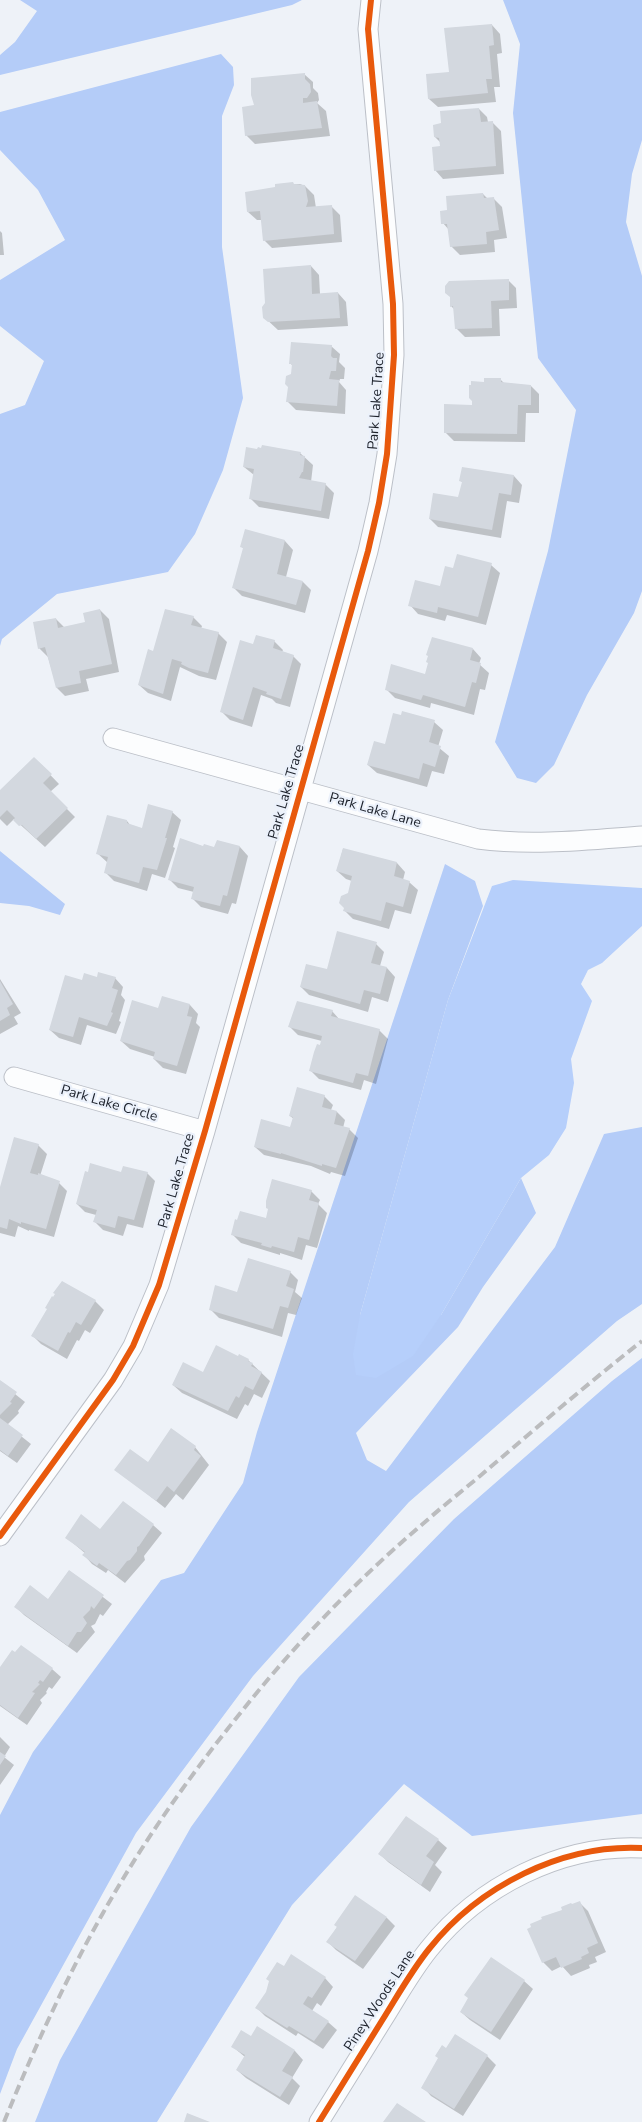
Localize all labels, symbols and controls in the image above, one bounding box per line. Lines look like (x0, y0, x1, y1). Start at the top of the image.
street label: Park Lake Trace (365, 352, 389, 450)
street label: Park Lake Trace (265, 743, 309, 841)
street label: Park Lake Lane (327, 790, 423, 832)
street label: Park Lake Circle (59, 1082, 159, 1126)
street label: Park Lake Trace (155, 1132, 199, 1230)
street label: Piney Woods Lane (341, 1947, 419, 2055)

